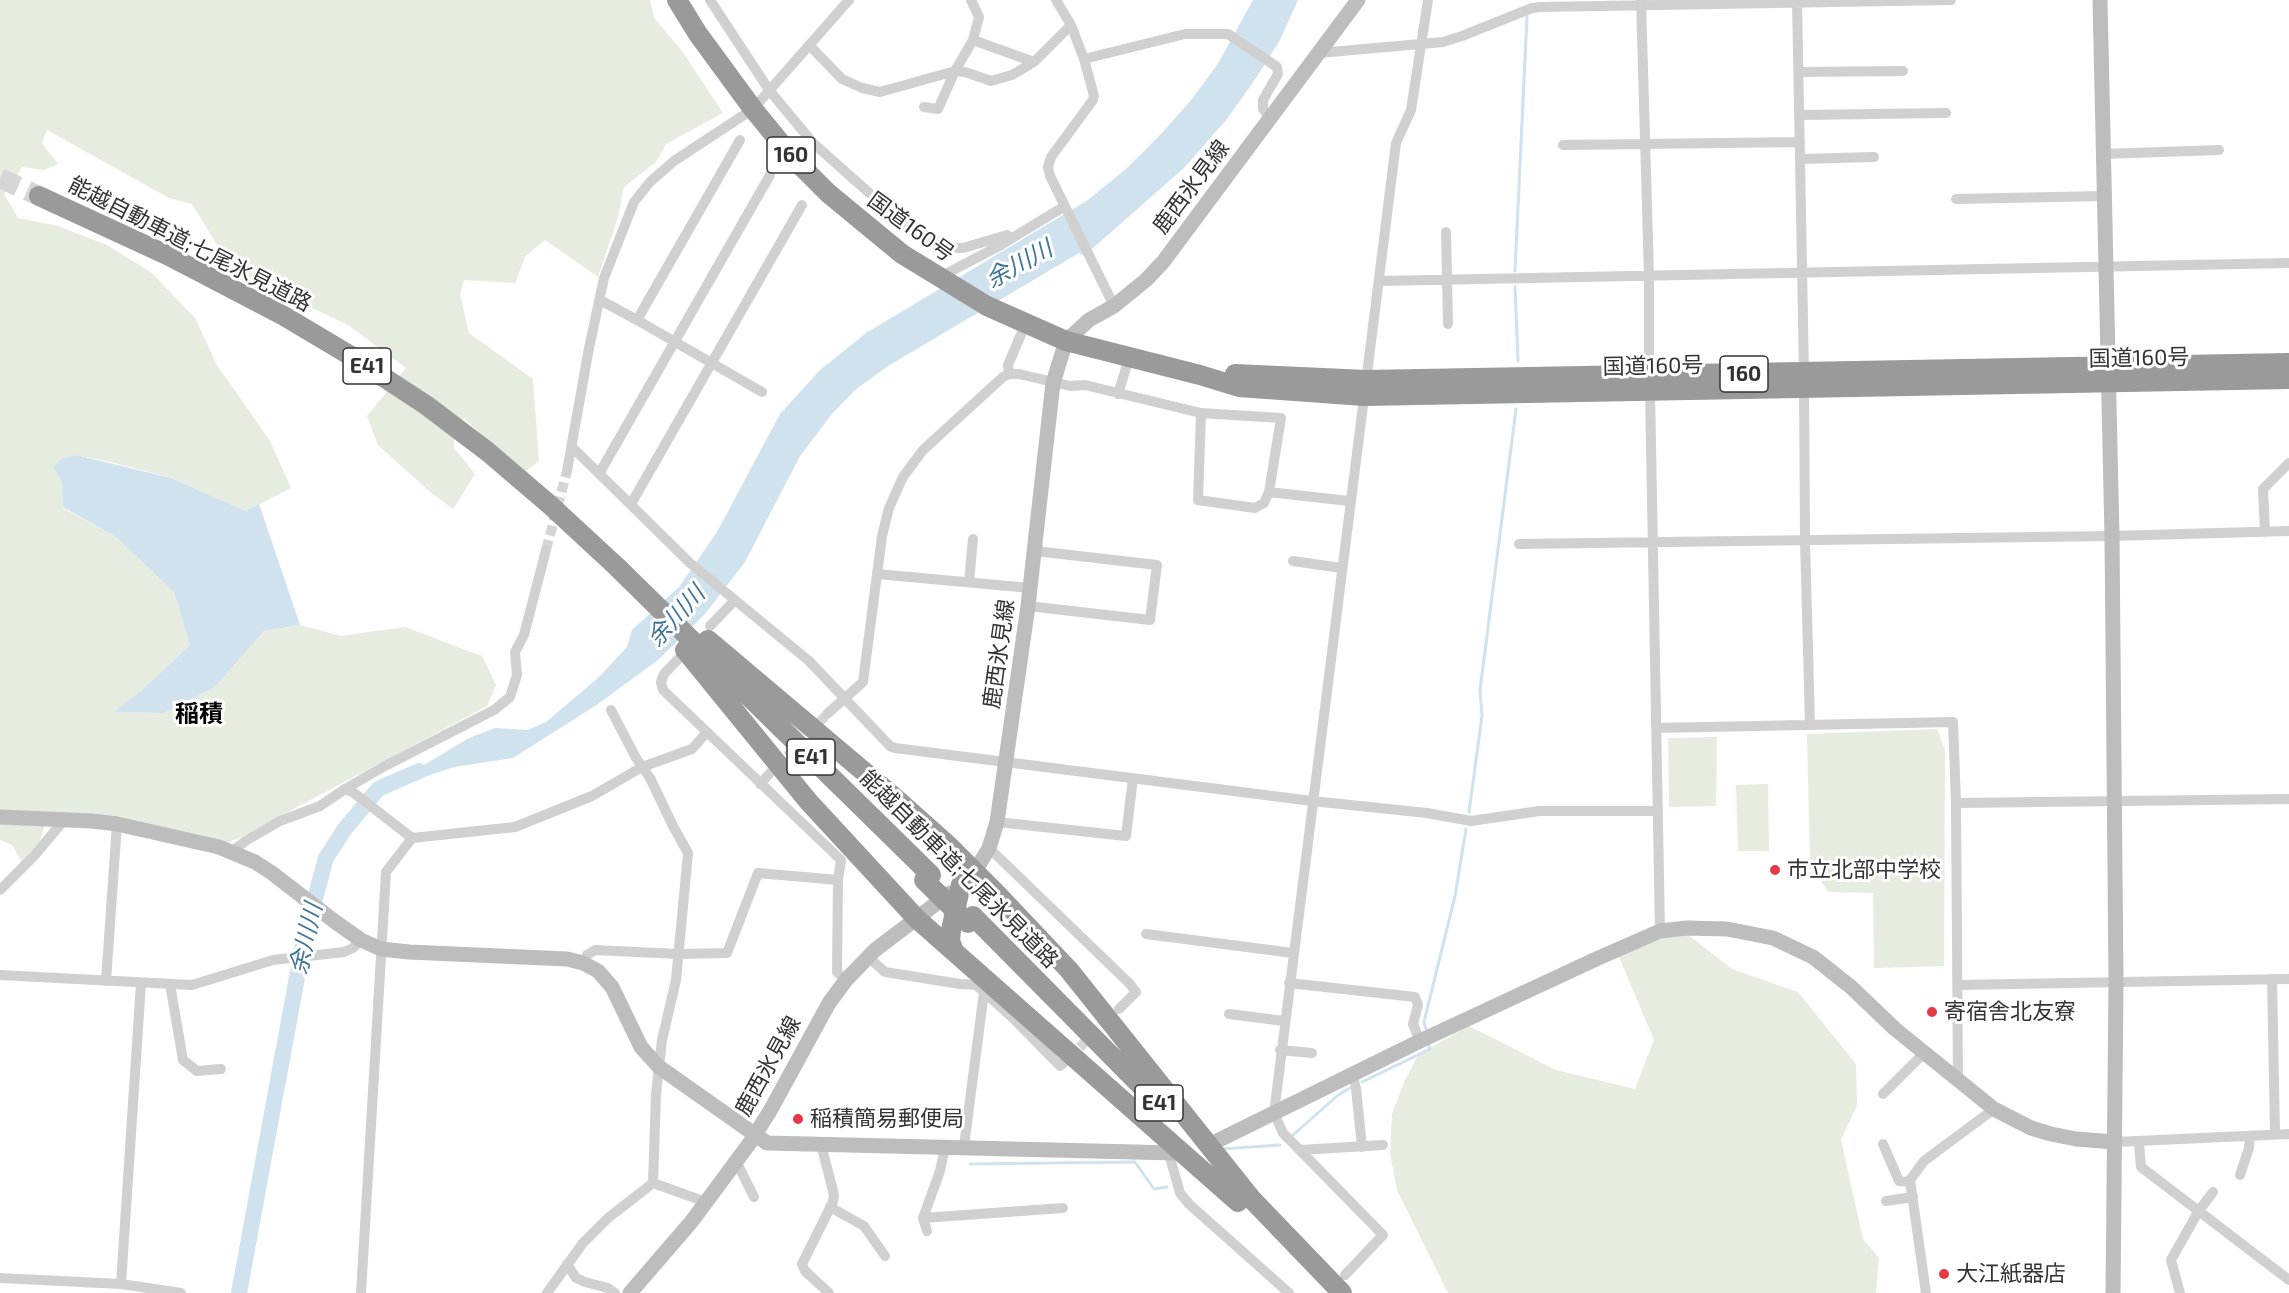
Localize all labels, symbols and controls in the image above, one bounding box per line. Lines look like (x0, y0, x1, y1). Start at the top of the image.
street label: 鹿西氷見線 (1147, 135, 1235, 239)
road number: 160 (767, 137, 815, 173)
street label: 能越自動車道;七尾氷見道路 (64, 171, 316, 317)
street label: 国道160号 (863, 187, 959, 267)
water label: 余川川 (981, 234, 1057, 294)
street label: 国道160号 (2088, 344, 2190, 372)
road number: E41 (343, 348, 391, 384)
street label: 国道160号 (1602, 352, 1704, 380)
road number: 160 (1720, 356, 1768, 392)
water label: 余川川 (641, 580, 711, 652)
street label: 鹿西氷見線 (978, 598, 1020, 710)
district label: 稲積 (175, 700, 223, 728)
road number: E41 (787, 739, 835, 775)
street label: 能越自動車道;七尾氷見道路 (854, 764, 1064, 974)
place label: 市立北部中学校 (1787, 857, 1941, 883)
marker: 市立北部中学校 (1768, 863, 1782, 877)
water label: 余川川 (284, 901, 328, 977)
place label: 寄宿舎北友寮 (1944, 999, 2076, 1025)
marker: 寄宿舎北友寮 (1925, 1005, 1939, 1019)
street label: 鹿西氷見線 (730, 1011, 806, 1121)
road number: E41 (1135, 1085, 1183, 1121)
place label: 稲積簡易郵便局 (810, 1106, 964, 1132)
marker: 稲積簡易郵便局 (791, 1112, 805, 1126)
place label: 大江紙器店 (1956, 1261, 2066, 1287)
marker: 大江紙器店 (1937, 1267, 1951, 1281)

